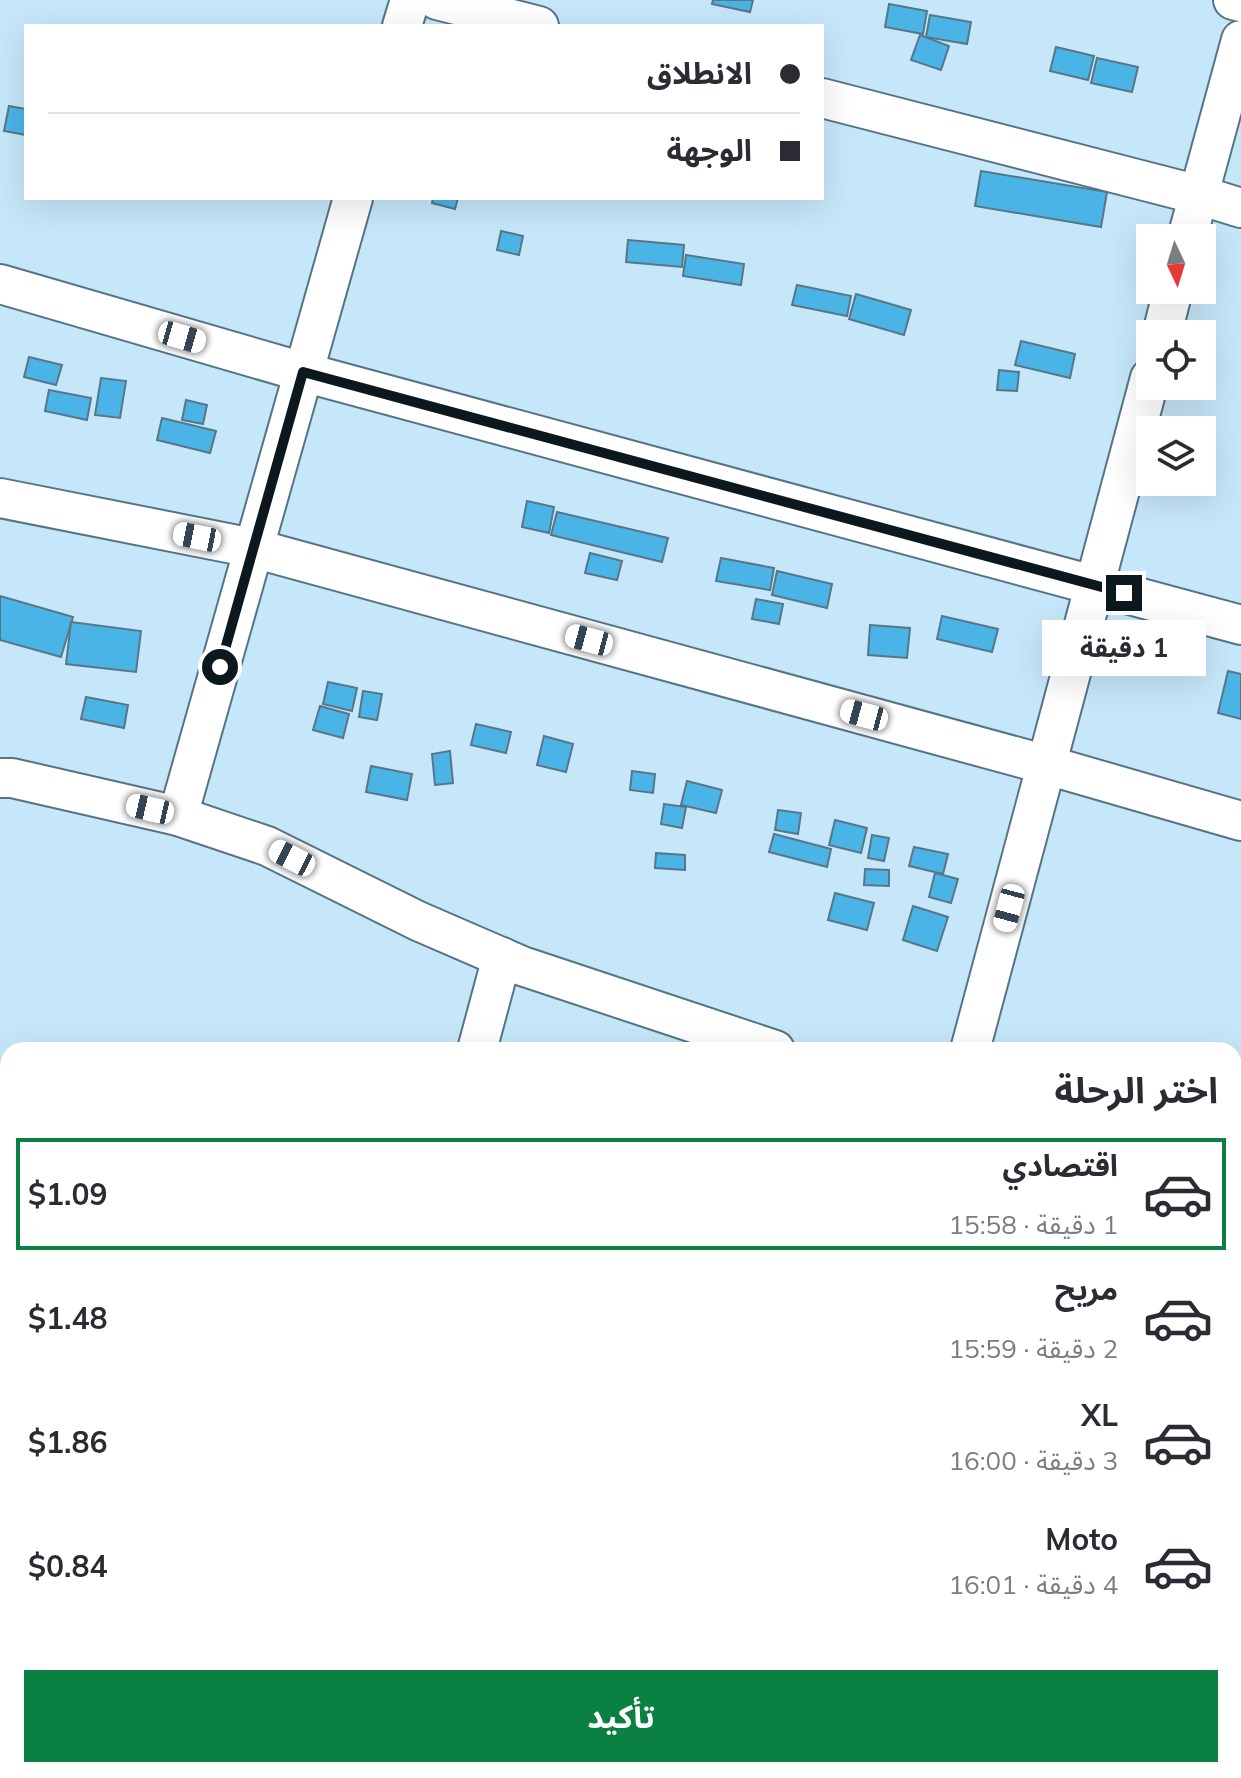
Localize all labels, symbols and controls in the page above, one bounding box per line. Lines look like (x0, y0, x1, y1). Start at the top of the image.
text: الانطلاق (647, 54, 752, 92)
text: الوجهة (667, 131, 752, 169)
north arrow (1136, 224, 1216, 304)
map controls (1136, 224, 1216, 496)
car (156, 319, 208, 355)
button: locate (1136, 320, 1216, 400)
button: layers (1136, 416, 1216, 496)
car (171, 521, 223, 553)
route end (1106, 575, 1142, 611)
callout: 1 دقيقة (1042, 621, 1206, 677)
car (563, 622, 615, 658)
text: 1 دقيقة (1080, 631, 1168, 664)
route start (202, 649, 238, 685)
car (838, 697, 890, 733)
car (124, 792, 176, 826)
car (265, 836, 319, 880)
car (991, 882, 1027, 934)
text: اختر الرحلة (1054, 1067, 1218, 1112)
text: اقتصادي (1003, 1146, 1118, 1184)
icon: car (1142, 1158, 1214, 1230)
text: $1.09 (28, 1175, 107, 1213)
text: 1 دقيقة · 15:58 (948, 1208, 1118, 1241)
text: مريح (1055, 1270, 1118, 1308)
icon: car (1142, 1282, 1214, 1354)
text: $1.48 (28, 1299, 107, 1337)
text: 2 دقيقة · 15:59 (948, 1332, 1118, 1365)
text: XL (1081, 1396, 1118, 1434)
icon: car (1142, 1406, 1214, 1478)
text: $1.86 (28, 1423, 107, 1461)
text: 3 دقيقة · 16:00 (948, 1444, 1118, 1477)
text: Moto (1045, 1520, 1118, 1558)
icon: car (1142, 1530, 1214, 1602)
text: $0.84 (28, 1547, 107, 1585)
text: 4 دقيقة · 16:01 (948, 1568, 1118, 1601)
button: تأكيد (24, 1670, 1218, 1762)

